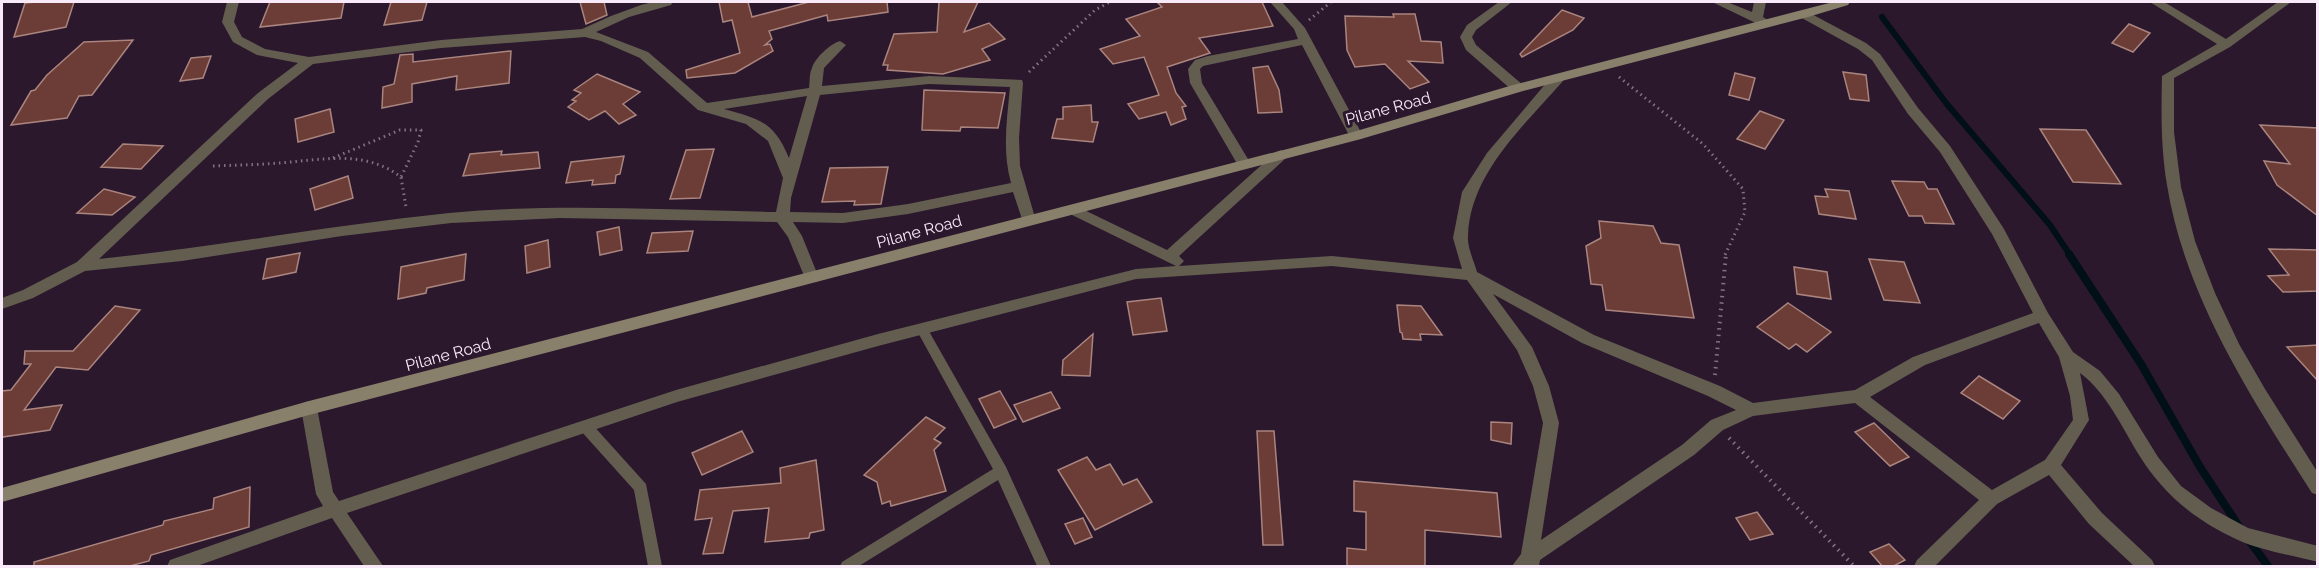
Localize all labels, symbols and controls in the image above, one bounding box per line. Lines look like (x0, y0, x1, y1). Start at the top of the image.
street label: Pilane Road (1343, 88, 1433, 129)
street label: Pilane Road (874, 211, 964, 252)
street label: Pilane Road (403, 334, 493, 375)

